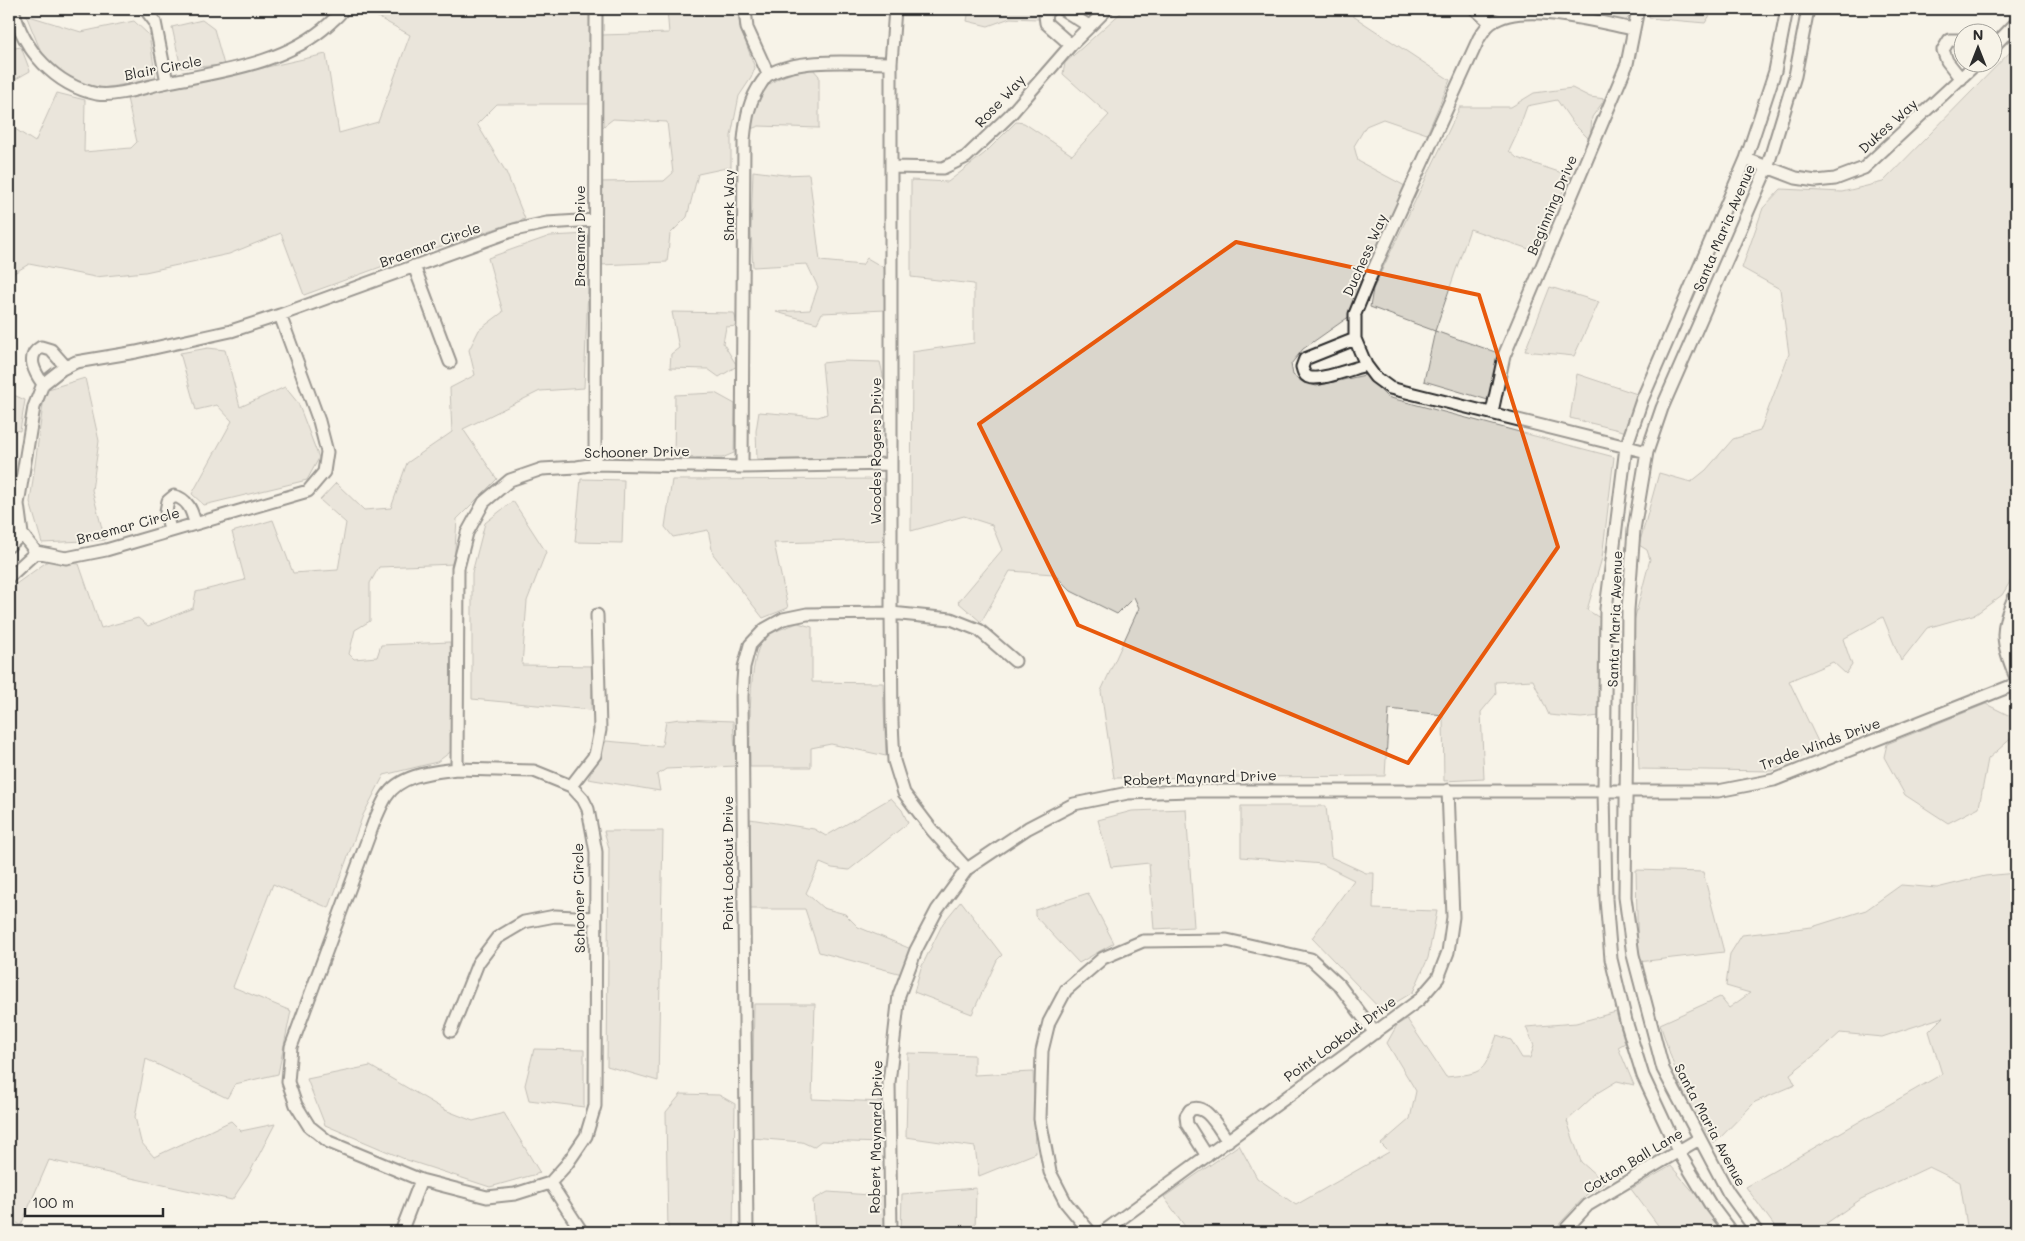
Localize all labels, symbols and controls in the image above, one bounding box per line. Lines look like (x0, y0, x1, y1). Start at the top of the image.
north arrow (1952, 22, 2002, 72)
text: N (1973, 25, 1983, 44)
street label: Blair Circle (123, 51, 203, 84)
street label: Rose Way (970, 70, 1029, 131)
street label: Dukes Way (1854, 94, 1921, 157)
street label: Beginning Drive (1522, 152, 1581, 258)
street label: Santa Maria Avenue (1688, 161, 1759, 294)
street label: Shark Way (719, 169, 738, 241)
street label: Braemar Drive (570, 185, 589, 287)
street label: Duchess Way (1338, 211, 1391, 299)
street label: Braemar Circle (377, 217, 483, 272)
street label: Woodes Rogers Drive (866, 377, 885, 525)
street label: Schooner Drive (584, 441, 690, 462)
street label: Braemar Circle (74, 503, 182, 548)
street label: Santa Maria Avenue (1603, 550, 1626, 688)
street label: Trade Winds Drive (1757, 713, 1883, 774)
street label: Robert Maynard Drive (1123, 765, 1277, 790)
street label: Point Lookout Drive (718, 796, 737, 930)
street label: Schooner Circle (568, 843, 589, 953)
street label: Point Lookout Drive (1280, 991, 1400, 1086)
street label: Robert Maynard Drive (865, 1060, 886, 1214)
street label: Santa Maria Avenue (1670, 1060, 1751, 1190)
street label: Cotton Ball Lane (1580, 1123, 1686, 1198)
scale bar (25, 1186, 162, 1218)
text: 100 m (32, 1192, 74, 1212)

